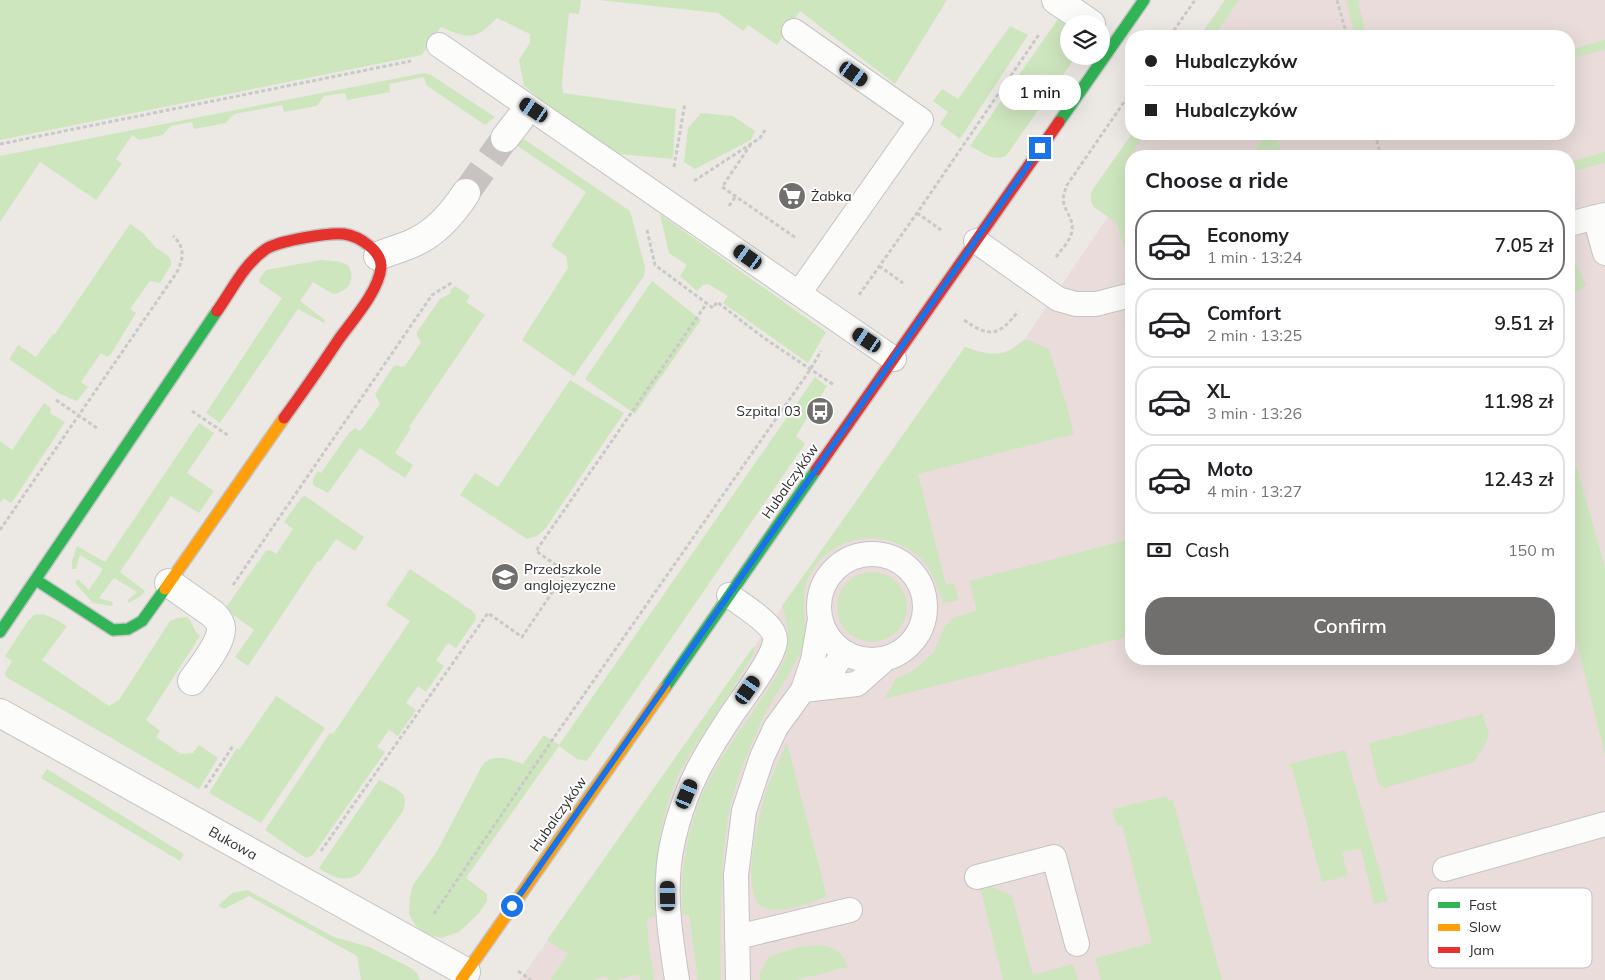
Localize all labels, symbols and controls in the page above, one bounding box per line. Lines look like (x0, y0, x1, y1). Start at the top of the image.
map controls (1060, 15, 1110, 65)
button: layers (1060, 15, 1110, 65)
text: Hubalczyków (1175, 49, 1297, 73)
car (837, 59, 870, 89)
callout: 1 min (999, 76, 1081, 110)
text: 1 min (1019, 82, 1061, 102)
car (517, 95, 550, 125)
text: Hubalczyków (1175, 98, 1297, 122)
route end (1029, 137, 1051, 159)
text: Choose a ride (1145, 166, 1288, 194)
supermarket icon: Żabka (777, 181, 807, 211)
place label: Żabka (811, 187, 852, 205)
icon: car (1147, 223, 1192, 268)
text: Economy (1207, 223, 1289, 247)
text: 7.05 zł (1495, 233, 1553, 257)
car (731, 242, 764, 272)
text: 1 min · 13:24 (1207, 247, 1302, 267)
icon: car (1147, 301, 1192, 346)
text: Comfort (1207, 301, 1281, 325)
text: 9.51 zł (1495, 311, 1553, 335)
car (850, 325, 883, 355)
text: 2 min · 13:25 (1207, 325, 1302, 345)
icon: car (1147, 379, 1192, 424)
text: XL (1207, 379, 1230, 403)
text: 11.98 zł (1483, 389, 1553, 413)
bus stop icon: Szpital 03 (805, 396, 835, 426)
place label: Szpital 03 (736, 402, 801, 420)
text: 3 min · 13:26 (1207, 403, 1302, 423)
street label: Hubalczyków (758, 440, 822, 522)
icon: car (1147, 457, 1192, 502)
text: Moto (1207, 457, 1253, 481)
text: 12.43 zł (1483, 467, 1553, 491)
text: 4 min · 13:27 (1207, 481, 1302, 501)
icon: cash (1145, 536, 1173, 564)
text: Cash (1185, 538, 1230, 562)
text: 150 m (1508, 540, 1555, 560)
place label: Przedszkole anglojęzyczne (524, 560, 616, 594)
school or university icon: Przedszkole anglojęzyczne (490, 562, 520, 592)
button: Confirm (1145, 597, 1555, 655)
car (733, 673, 762, 707)
street label: Hubalczyków (526, 773, 590, 855)
car (674, 777, 699, 811)
street label: Bukowa (205, 822, 261, 864)
car (660, 881, 675, 911)
legend (1428, 888, 1592, 968)
route start (501, 895, 523, 917)
text: Fast (1469, 896, 1497, 914)
text: Slow (1469, 918, 1501, 936)
text: Jam (1469, 941, 1494, 959)

